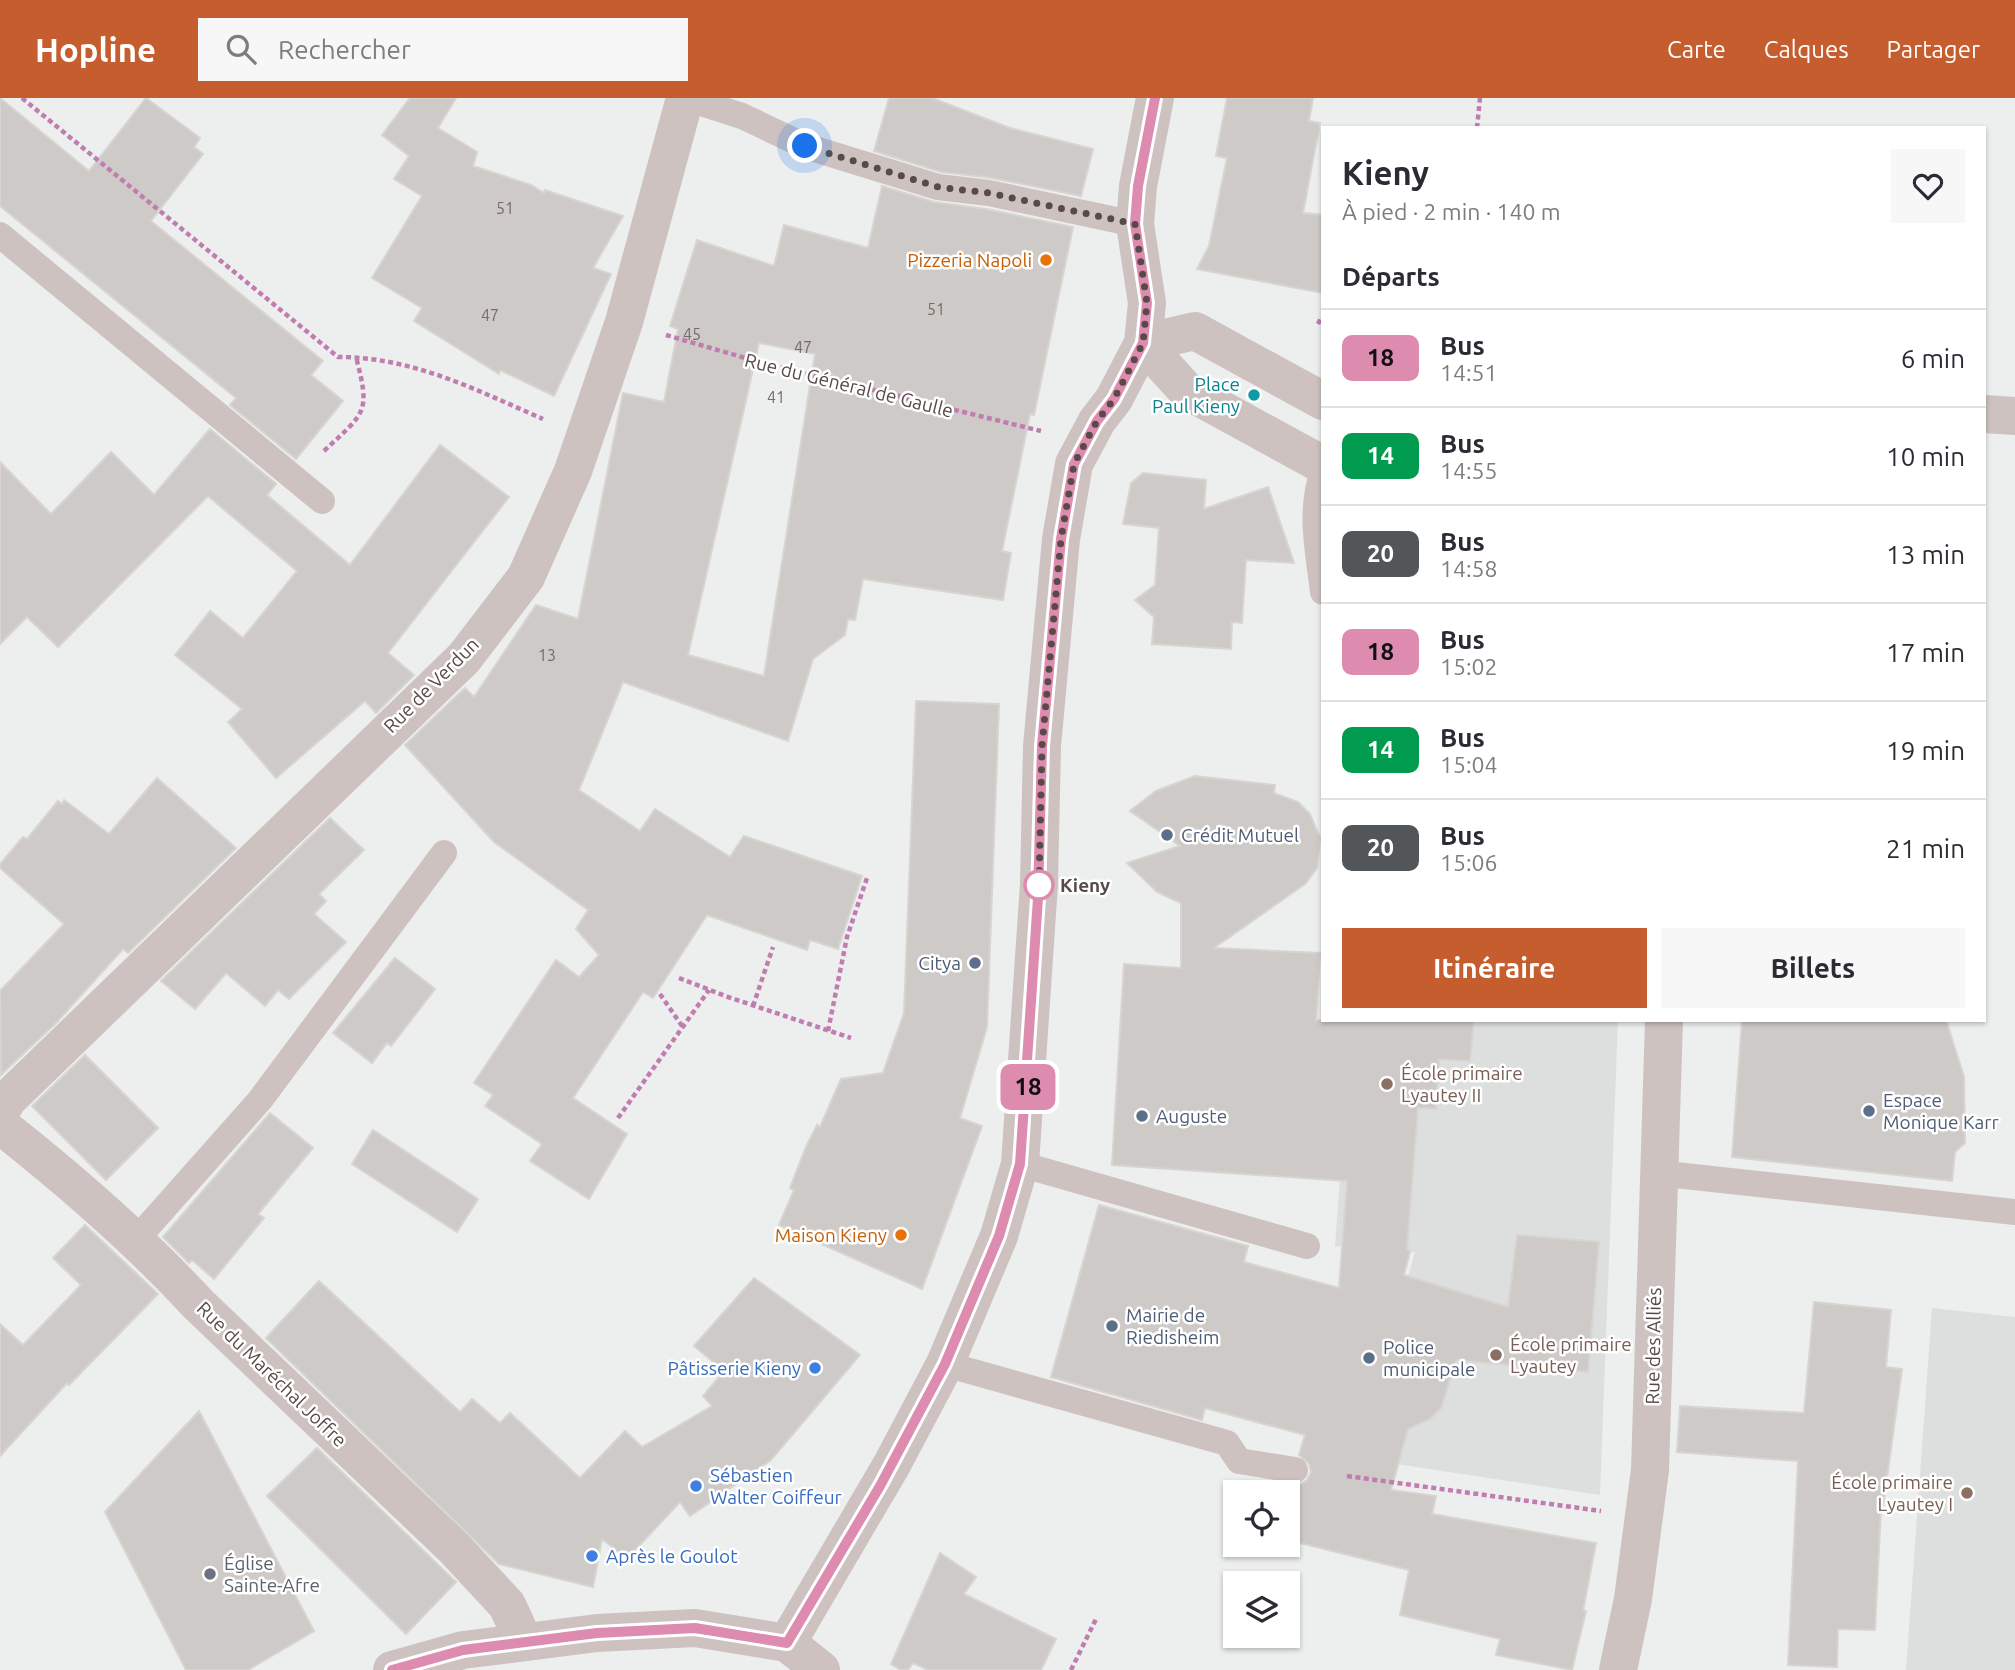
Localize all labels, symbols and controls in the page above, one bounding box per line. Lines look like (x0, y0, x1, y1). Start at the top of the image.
search box (198, 18, 688, 81)
icon: search (222, 30, 260, 68)
text: Hopline (35, 31, 156, 68)
text: Rechercher (278, 35, 411, 64)
text: Carte (1667, 36, 1726, 63)
text: Calques (1764, 36, 1849, 63)
text: Partager (1887, 36, 1980, 63)
your location (787, 128, 822, 163)
button: heart (1891, 149, 1965, 223)
text: Kieny (1342, 154, 1429, 191)
house number: 51 (496, 199, 514, 217)
text: À pied · 2 min · 140 m (1342, 199, 1561, 224)
place label: Pizzeria Napoli (907, 249, 1032, 271)
marker: Pizzeria Napoli (1038, 252, 1054, 268)
text: Départs (1342, 262, 1440, 291)
house number: 51 (927, 300, 945, 318)
house number: 47 (481, 306, 499, 324)
house number: 45 (683, 325, 701, 343)
text: Bus (1440, 331, 1485, 360)
house number: 47 (794, 338, 812, 356)
text: 18 (1367, 344, 1394, 371)
text: 6 min (1901, 344, 1965, 373)
street label: Rue du Général de Gaulle (742, 348, 956, 422)
text: 14:51 (1440, 360, 1498, 385)
place label: Place Paul Kieny (1152, 373, 1240, 417)
marker: Place Paul Kieny (1246, 387, 1262, 403)
house number: 41 (767, 388, 785, 406)
text: Bus (1440, 429, 1485, 458)
text: 14 (1367, 442, 1394, 469)
text: 10 min (1886, 442, 1965, 471)
text: 14:55 (1440, 458, 1498, 483)
text: Bus (1440, 527, 1485, 556)
text: 20 (1367, 540, 1394, 567)
text: 13 min (1886, 540, 1965, 569)
text: 14:58 (1440, 556, 1498, 581)
text: Bus (1440, 625, 1485, 654)
street label: Rue de Verdun (379, 633, 483, 737)
text: 18 (1367, 638, 1394, 665)
text: 17 min (1886, 638, 1965, 667)
house number: 13 (538, 646, 556, 664)
text: 15:02 (1440, 654, 1498, 679)
text: Bus (1440, 723, 1485, 752)
text: 14 (1367, 736, 1394, 763)
text: 19 min (1886, 736, 1965, 765)
text: 15:04 (1440, 752, 1498, 777)
text: Bus (1440, 821, 1485, 850)
place label: Crédit Mutuel (1181, 824, 1299, 846)
marker: Crédit Mutuel (1159, 827, 1175, 843)
text: 20 (1367, 834, 1394, 861)
text: 21 min (1886, 834, 1965, 863)
text: 15:06 (1440, 850, 1498, 875)
marker: Kieny (1024, 870, 1054, 900)
place label: Kieny (1060, 874, 1110, 896)
button: Itinéraire (1342, 928, 1647, 1008)
button: Billets (1661, 928, 1965, 1008)
place label: Citya (918, 952, 961, 974)
marker: Citya (967, 955, 983, 971)
place label: École primaire Lyautey II (1401, 1062, 1523, 1106)
line badge: 18 (996, 1064, 1060, 1110)
text: 18 (1014, 1073, 1042, 1100)
marker: École primaire Lyautey II (1379, 1076, 1395, 1092)
place label: Espace Monique Karr (1883, 1089, 1999, 1133)
marker: Espace Monique Karr (1861, 1103, 1877, 1119)
place label: Auguste (1156, 1105, 1227, 1127)
marker: Auguste (1134, 1108, 1150, 1124)
place label: Maison Kieny (775, 1224, 887, 1246)
marker: Maison Kieny (893, 1227, 909, 1243)
street label: Rue des Alliés (1641, 1287, 1665, 1405)
street label: Rue du Maréchal Joffre (193, 1297, 351, 1451)
place label: Mairie de Riedisheim (1126, 1304, 1219, 1348)
marker: Mairie de Riedisheim (1104, 1318, 1120, 1334)
place label: École primaire Lyautey (1510, 1333, 1632, 1377)
place label: Police municipale (1383, 1336, 1476, 1380)
marker: École primaire Lyautey (1488, 1347, 1504, 1363)
marker: Police municipale (1361, 1350, 1377, 1366)
place label: Pâtisserie Kieny (667, 1357, 801, 1379)
marker: Pâtisserie Kieny (807, 1360, 823, 1376)
place label: Sébastien Walter Coiffeur (710, 1464, 842, 1508)
place label: École primaire Lyautey I (1831, 1471, 1953, 1515)
marker: Sébastien Walter Coiffeur (688, 1478, 704, 1494)
map controls (1223, 1480, 1300, 1648)
button: locate (1223, 1480, 1300, 1557)
marker: École primaire Lyautey I (1959, 1485, 1975, 1501)
place label: Après le Goulot (606, 1545, 738, 1567)
marker: Après le Goulot (584, 1548, 600, 1564)
place label: Église Sainte-Afre (224, 1552, 320, 1596)
marker: Église Sainte-Afre (202, 1566, 218, 1582)
button: layers (1223, 1571, 1300, 1648)

